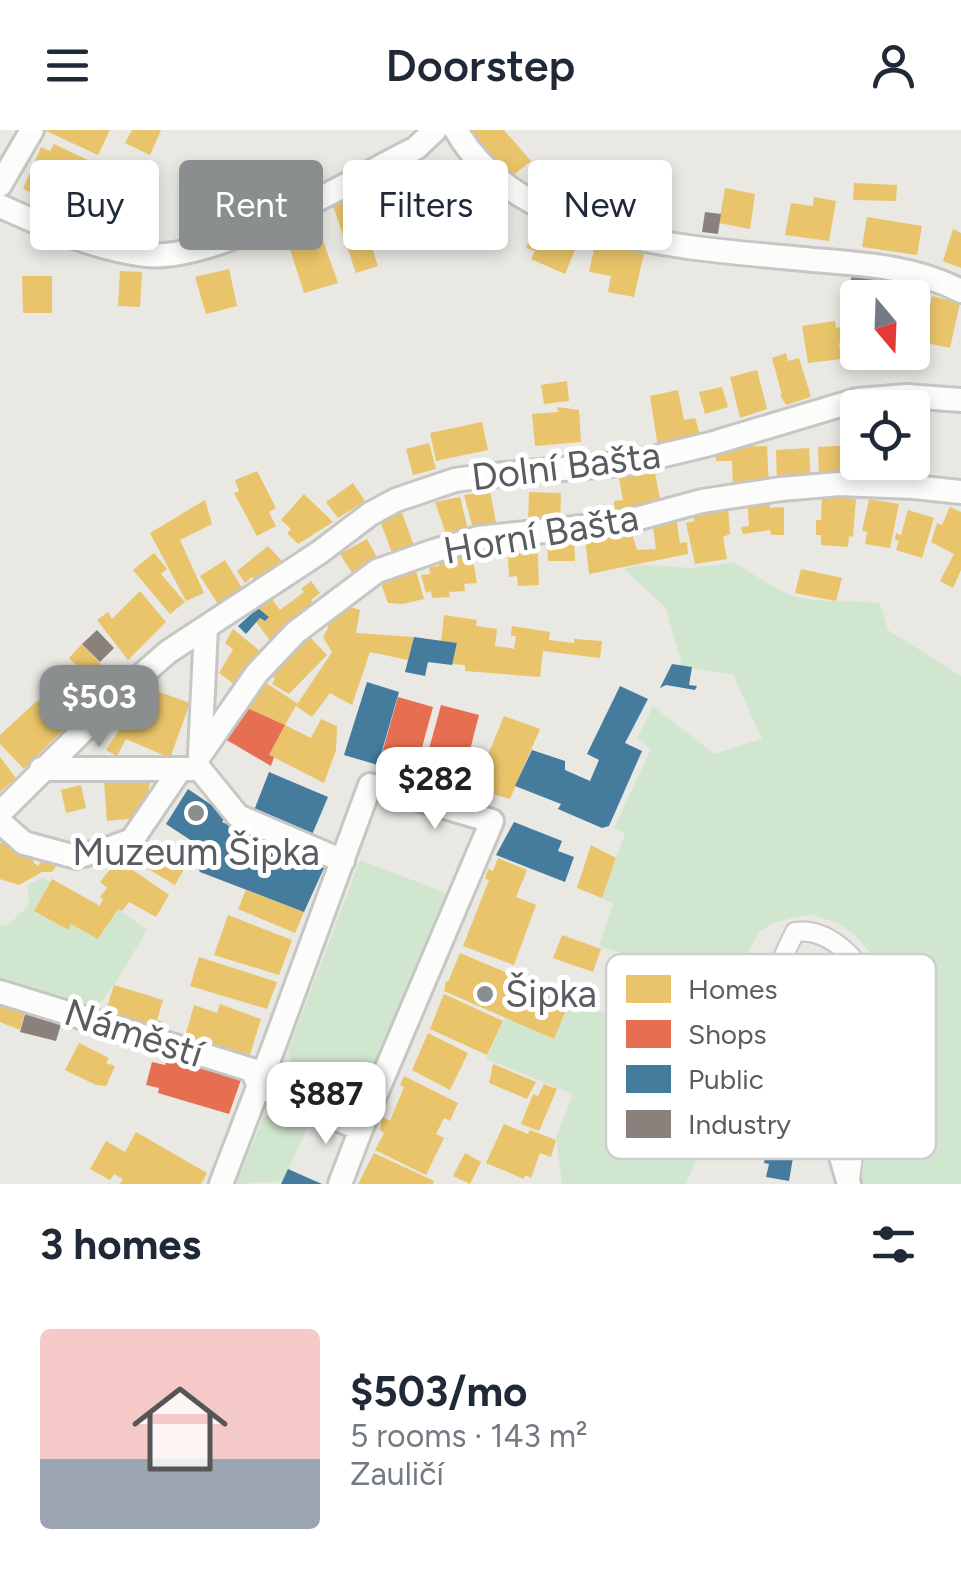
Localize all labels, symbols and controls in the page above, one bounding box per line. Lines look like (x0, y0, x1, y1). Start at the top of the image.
icon: menu (40, 38, 95, 93)
text: Doorstep (386, 38, 575, 92)
icon: person (866, 38, 921, 93)
chip: Buy (30, 160, 159, 250)
chip: Rent (179, 160, 323, 250)
chip: Filters (343, 160, 508, 250)
chip: New (528, 160, 672, 250)
north arrow (840, 280, 930, 370)
map controls (840, 280, 930, 480)
button: locate (840, 390, 930, 480)
street label: Dolní Bašta (469, 432, 663, 500)
street label: Horní Bašta (440, 494, 642, 574)
pin: $503 (40, 665, 158, 750)
text: $503 (62, 678, 136, 716)
pin: $282 (376, 747, 494, 832)
text: $282 (398, 760, 472, 798)
marker: Muzeum Šipka (185, 802, 207, 824)
place label: Muzeum Šipka (72, 829, 320, 875)
legend (606, 954, 936, 1159)
place label: Šipka (505, 971, 597, 1017)
text: Homes (688, 972, 777, 1006)
marker: Šipka (474, 983, 496, 1005)
street label: Náměstí (59, 989, 211, 1078)
text: Shops (688, 1017, 767, 1051)
pin: $887 (267, 1062, 385, 1147)
text: Public (688, 1062, 764, 1096)
text: $887 (289, 1075, 363, 1113)
text: Industry (688, 1107, 791, 1141)
icon: filters (866, 1217, 921, 1272)
text: 3 homes (40, 1219, 201, 1270)
text: $503/mo (350, 1366, 527, 1417)
icon: home (120, 1369, 240, 1489)
text: 5 rooms · 143 m² (350, 1417, 588, 1455)
text: Zauličí (350, 1455, 444, 1493)

